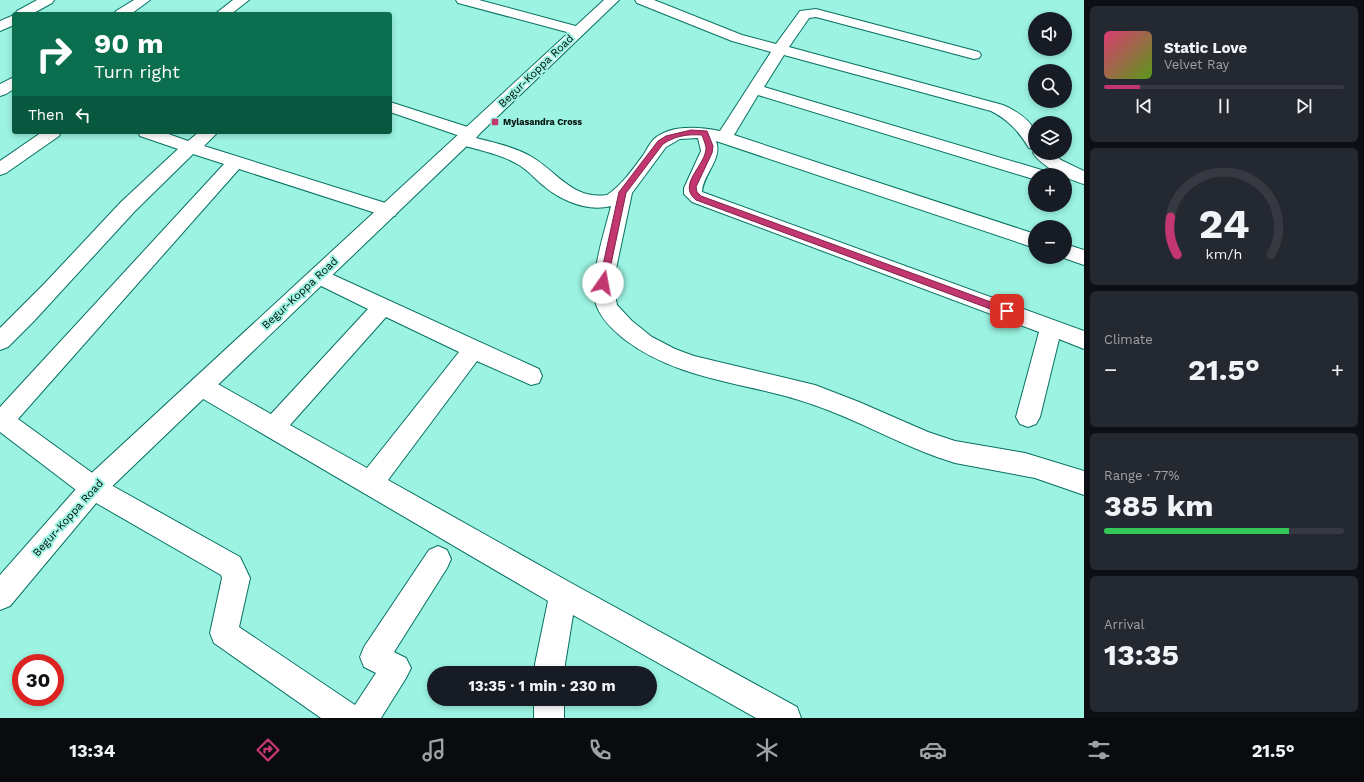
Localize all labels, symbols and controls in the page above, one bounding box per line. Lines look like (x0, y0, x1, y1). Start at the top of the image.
map controls (1028, 12, 1072, 264)
button: sound (1028, 12, 1072, 56)
text: 90 m (94, 27, 164, 60)
icon: right (28, 28, 80, 80)
street label: Begur-Koppa Road (496, 32, 576, 110)
text: Static Love (1164, 39, 1247, 57)
text: Velvet Ray (1164, 57, 1229, 72)
text: Turn right (94, 61, 180, 82)
button: search (1028, 64, 1072, 108)
icon: previous (1133, 95, 1155, 117)
icon: pause (1213, 95, 1235, 117)
icon: next (1293, 95, 1315, 117)
icon: left (72, 104, 94, 126)
text: Then (28, 106, 64, 124)
button: layers (1028, 116, 1072, 160)
marker: Mylasandra Cross (490, 117, 500, 127)
place label: Mylasandra Cross (503, 117, 582, 127)
button: + (1028, 168, 1072, 212)
text: 24 (1198, 198, 1250, 247)
button: − (1028, 220, 1072, 264)
text: km/h (1206, 245, 1242, 261)
street label: Begur-Koppa Road (259, 254, 341, 332)
position arrow (582, 262, 624, 304)
pin (990, 294, 1024, 328)
icon: arrive (996, 300, 1018, 322)
text: Climate (1104, 332, 1153, 347)
text: 21.5° (1188, 352, 1260, 387)
text: − (1104, 357, 1117, 382)
text: + (1331, 357, 1344, 382)
text: Range · 77% (1104, 468, 1179, 483)
street label: Begur-Koppa Road (30, 477, 106, 559)
text: 385 km (1104, 488, 1214, 523)
text: Arrival (1104, 617, 1145, 632)
text: 13:35 (1104, 637, 1179, 672)
speed limit sign: 30 (12, 654, 64, 706)
text: 13:35 · 1 min · 230 m (468, 677, 616, 695)
icon: directions (254, 736, 282, 764)
icon: music (420, 736, 448, 764)
icon: phone (586, 736, 614, 764)
icon: climate (753, 736, 781, 764)
icon: car (919, 736, 947, 764)
icon: filters (1085, 736, 1113, 764)
text: 13:34 (69, 740, 115, 761)
text: 21.5° (1252, 740, 1295, 761)

